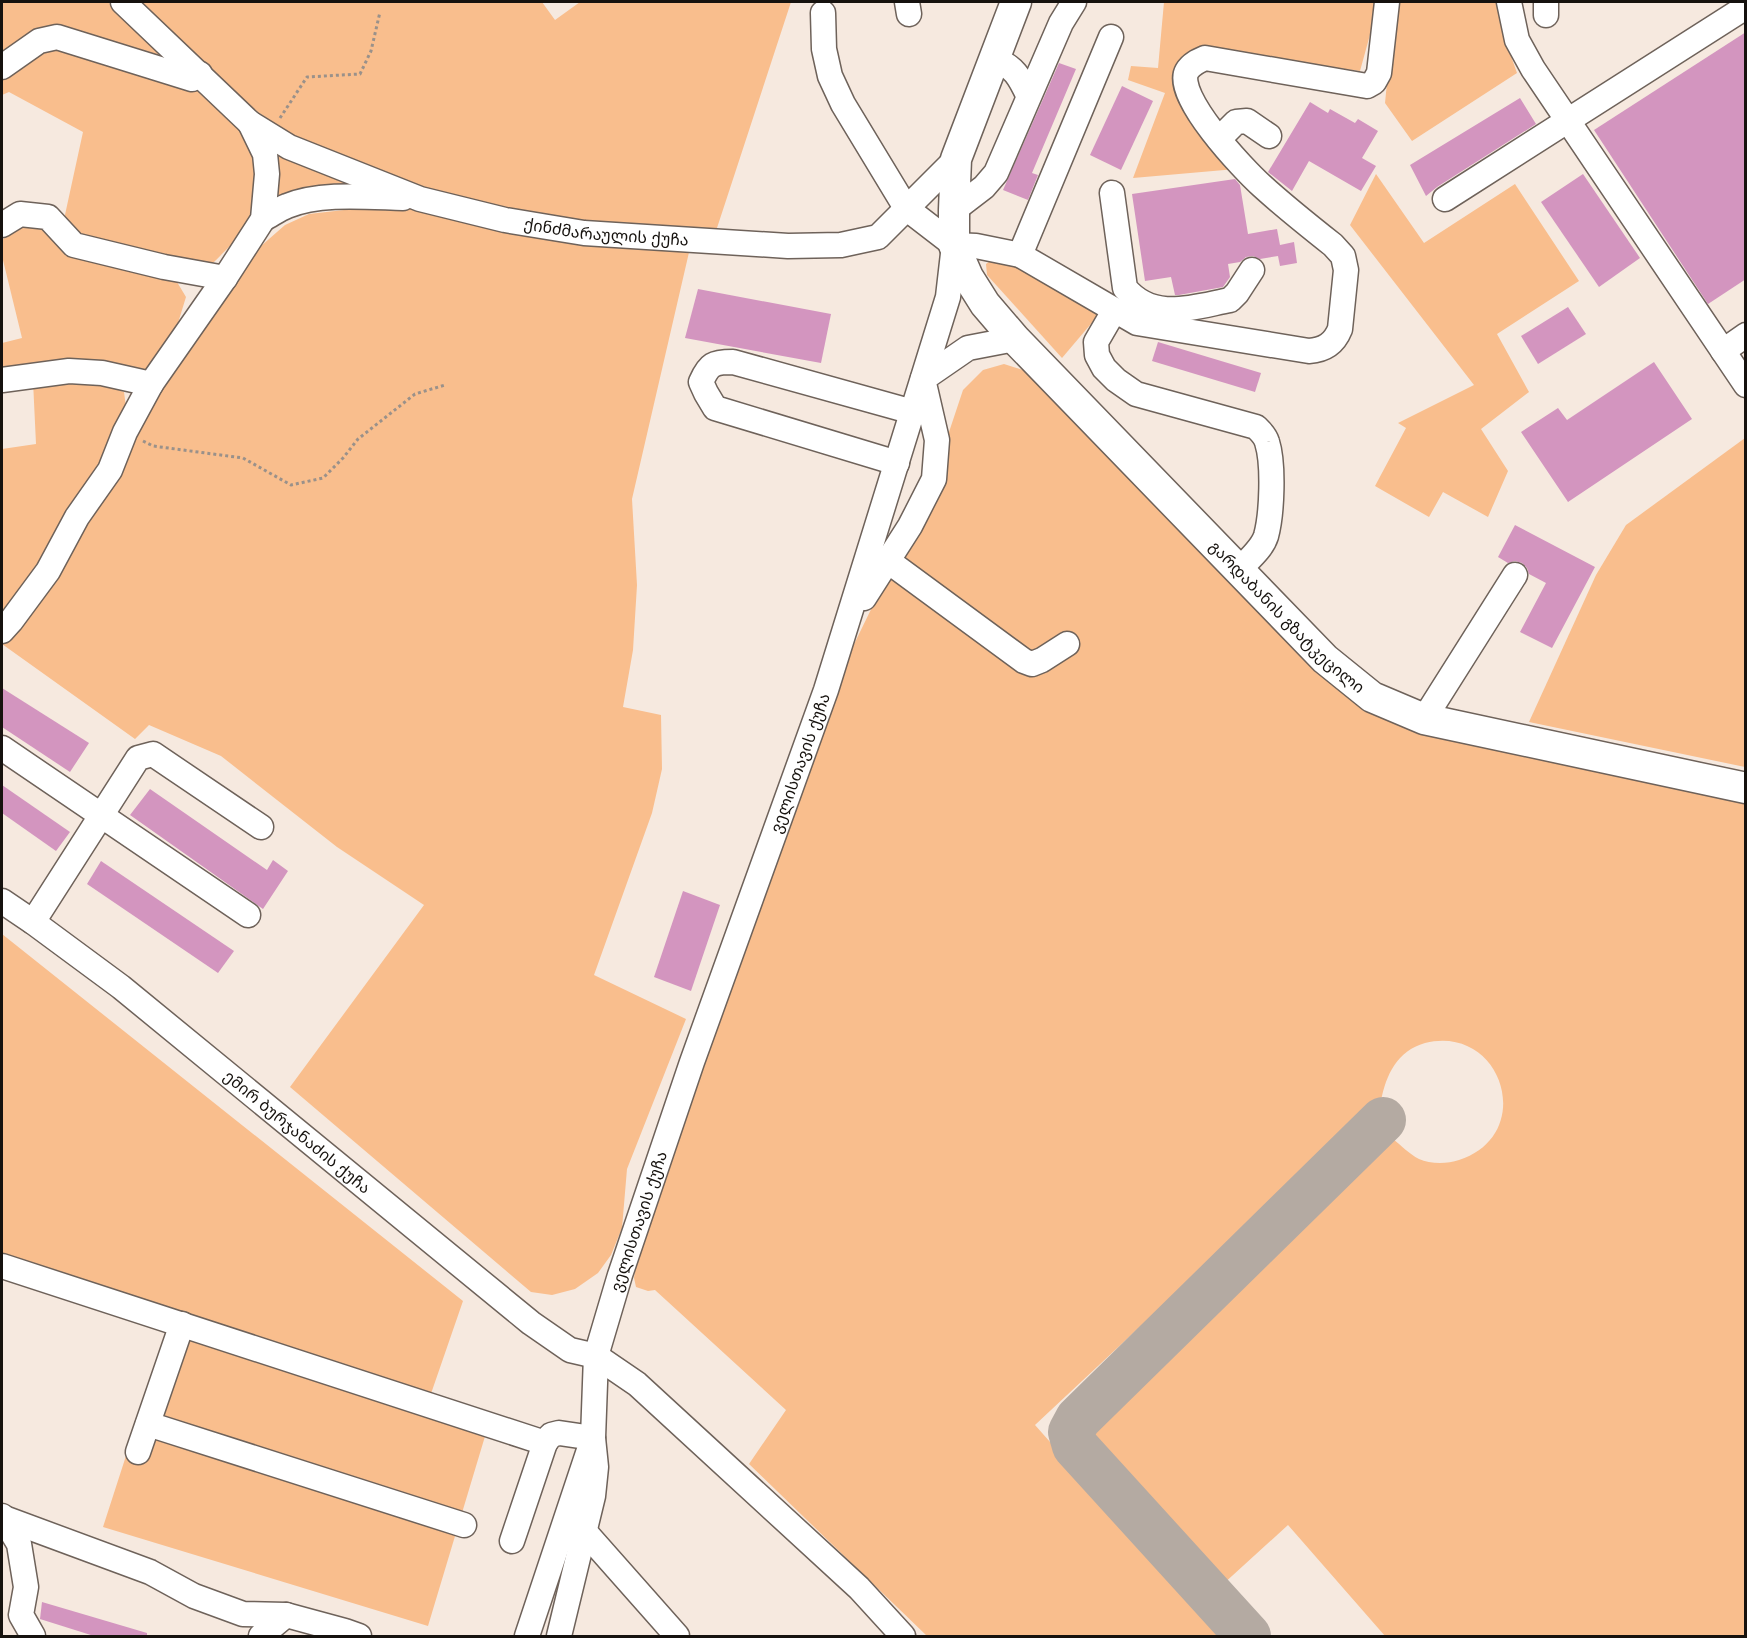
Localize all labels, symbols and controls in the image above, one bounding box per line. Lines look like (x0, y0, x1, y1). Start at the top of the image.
street label: ქინძმარაულის ქუჩა (523, 214, 689, 250)
street label: გარდაბანის გზატკეცილი (1205, 537, 1368, 697)
street label: ველისთავის ქუჩა (766, 691, 834, 836)
street label: ემირ ბურჯანაძის ქუჩა (220, 1066, 374, 1198)
street label: ველისთავის ქუჩა (607, 1149, 671, 1294)

